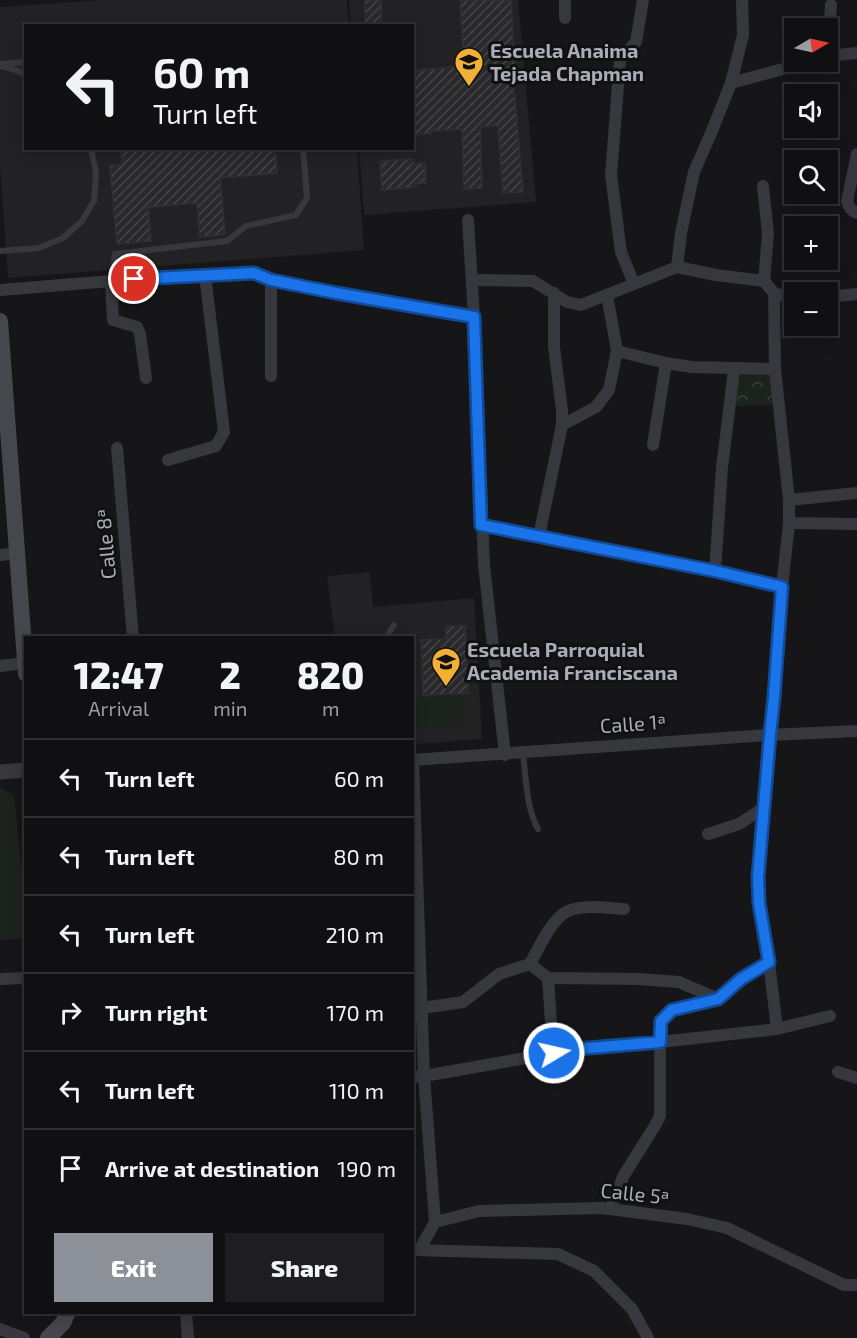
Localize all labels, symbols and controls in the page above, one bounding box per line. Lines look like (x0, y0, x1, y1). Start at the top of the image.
north arrow (784, 18, 838, 72)
map controls (784, 18, 838, 336)
place label: Escuela Anaima Tejada Chapman (490, 38, 644, 85)
text: 60 m (153, 46, 250, 96)
school or university icon: Escuela Anaima Tejada Chapman (453, 46, 485, 88)
icon: left (54, 48, 132, 126)
button: sound (784, 84, 838, 138)
text: Turn left (153, 97, 257, 129)
button: search (784, 150, 838, 204)
button: + (784, 216, 838, 270)
pin (108, 253, 159, 304)
icon: arrive (117, 262, 150, 295)
button: − (784, 282, 838, 336)
street label: Calle 8ª (90, 508, 120, 580)
place label: Escuela Parroquial Academia Franciscana (467, 637, 678, 684)
school or university icon: Escuela Parroquial Academia Franciscana (430, 646, 462, 688)
text: 12:47 (74, 653, 164, 696)
text: 2 (220, 653, 241, 696)
text: 820 (297, 653, 364, 696)
text: Arrival (88, 696, 149, 720)
text: min (213, 696, 247, 720)
text: m (322, 696, 339, 720)
street label: Calle 1ª (599, 709, 667, 737)
icon: left (54, 762, 87, 795)
text: Turn left (105, 765, 194, 791)
text: 60 m (334, 765, 384, 791)
icon: left (54, 840, 87, 873)
text: Turn left (105, 843, 194, 869)
text: 80 m (333, 843, 384, 869)
icon: left (54, 918, 87, 951)
text: Turn left (105, 921, 194, 947)
text: 210 m (325, 921, 384, 947)
icon: right (54, 996, 87, 1029)
text: Turn right (105, 999, 207, 1025)
text: 170 m (327, 999, 384, 1025)
position arrow (522, 1021, 586, 1085)
icon: left (54, 1074, 87, 1107)
text: Turn left (105, 1077, 194, 1103)
text: 110 m (329, 1077, 384, 1103)
icon: arrive (54, 1152, 87, 1185)
text: Arrive at destination (105, 1155, 319, 1181)
text: 190 m (337, 1155, 396, 1181)
street label: Calle 5ª (600, 1177, 671, 1209)
button: Exit (54, 1233, 213, 1302)
button: Share (225, 1233, 384, 1302)

